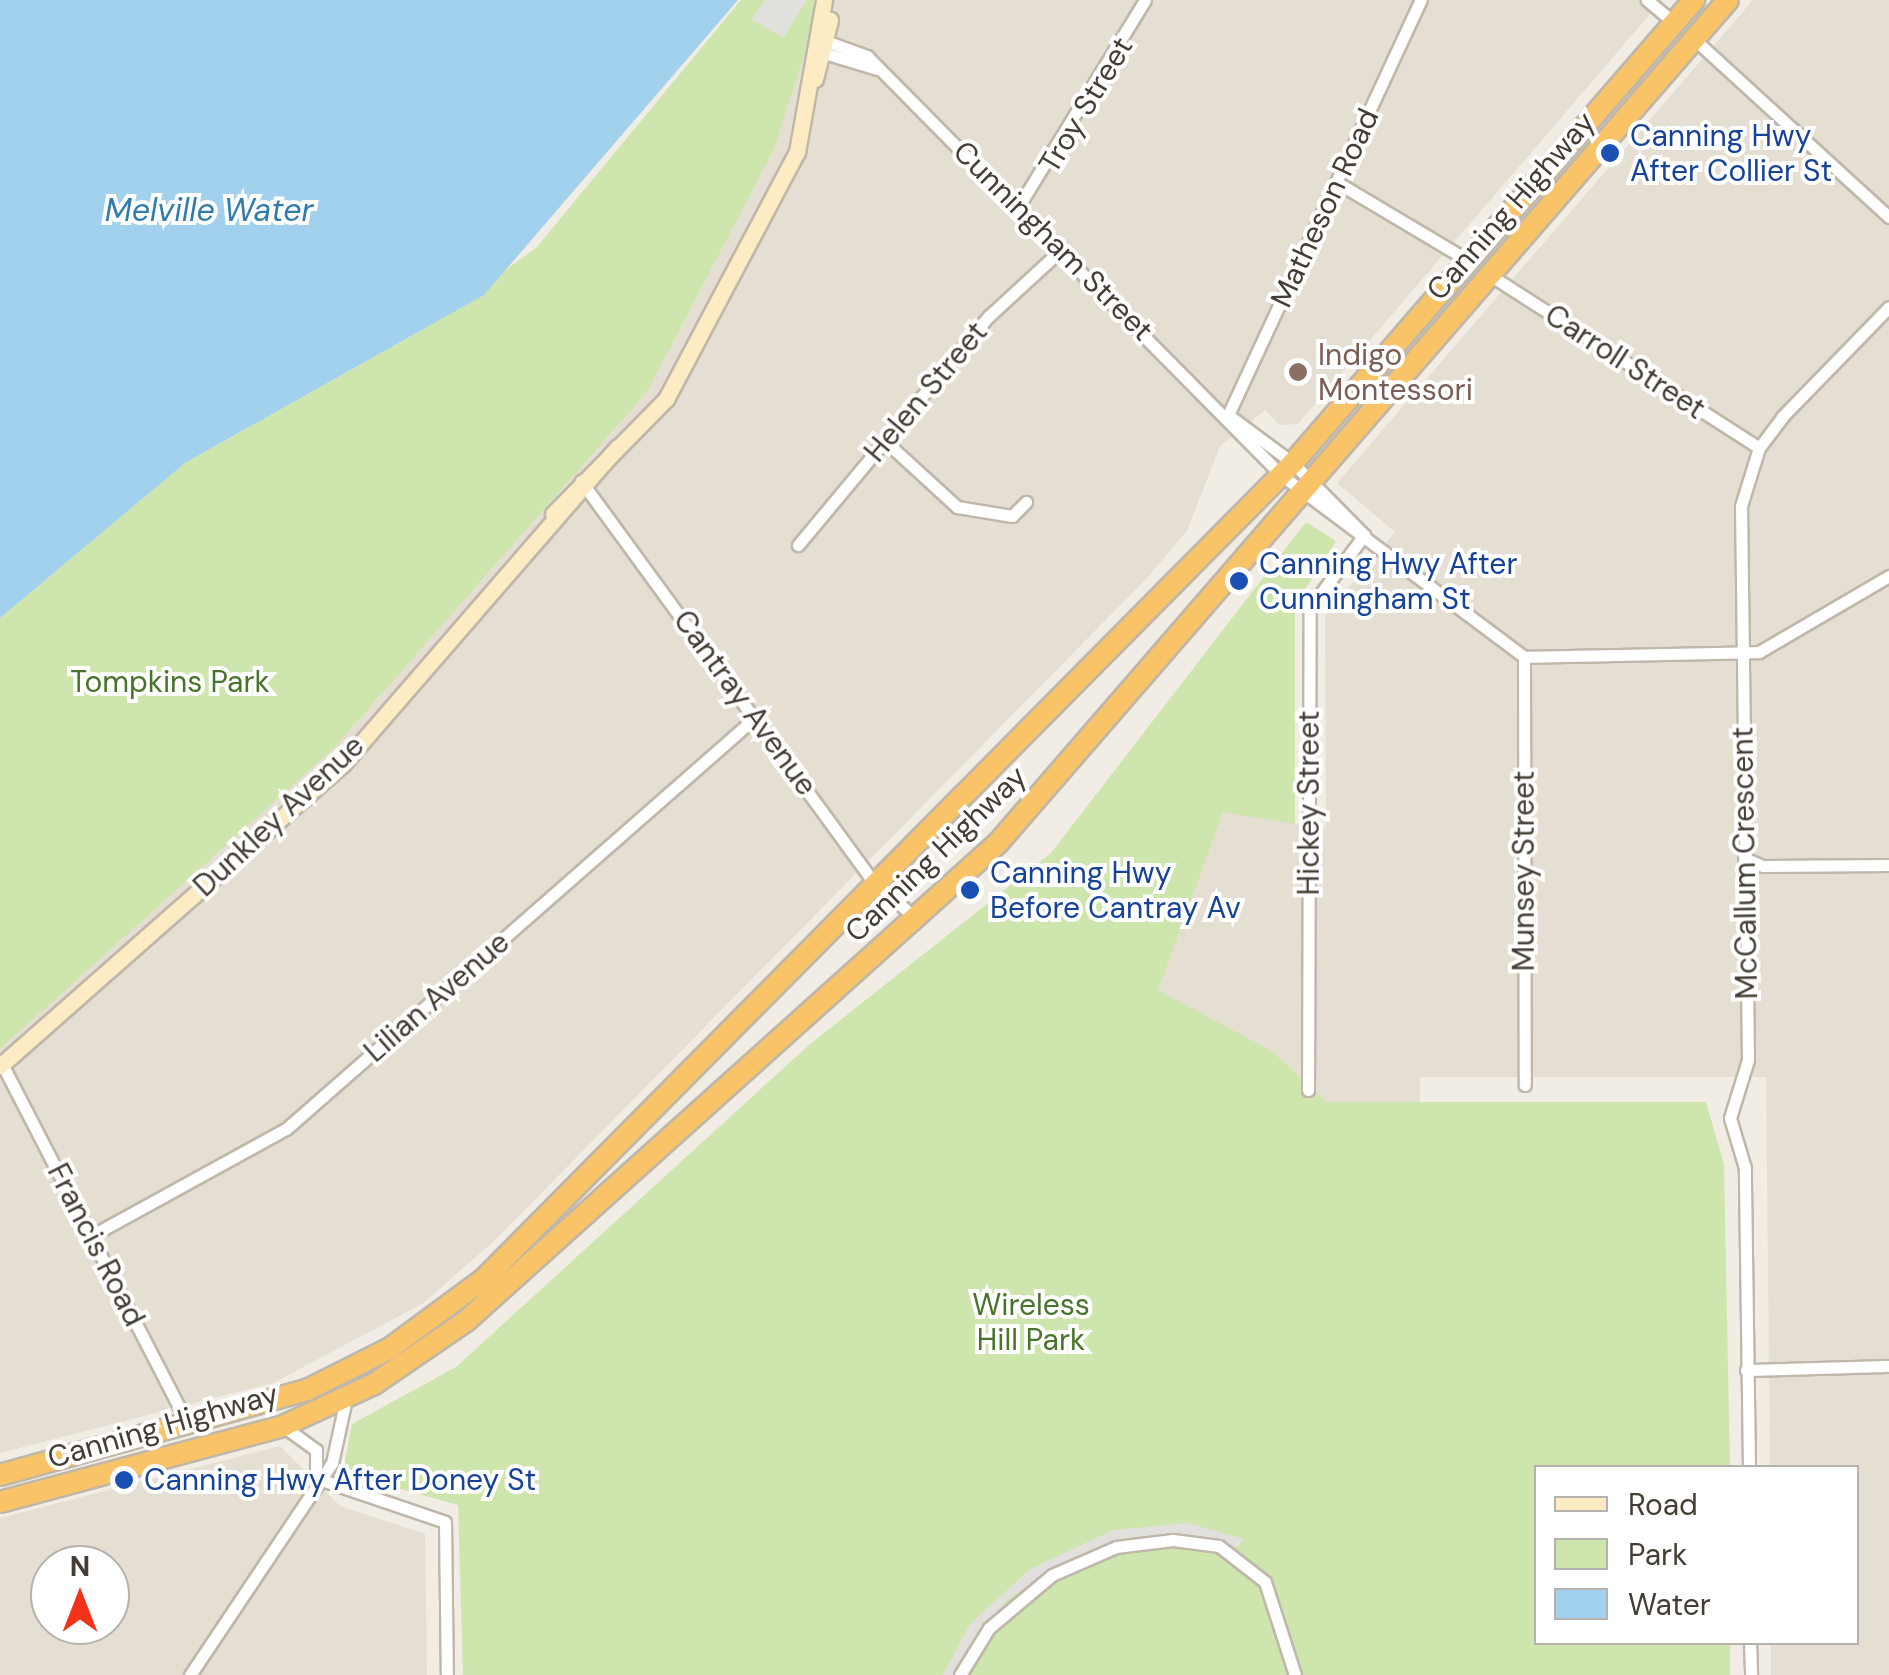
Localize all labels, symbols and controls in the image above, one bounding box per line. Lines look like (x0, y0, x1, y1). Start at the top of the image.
street label: Troy Street (1031, 31, 1141, 179)
street label: Matheson Road (1263, 103, 1387, 313)
street label: Canning Highway (1419, 104, 1603, 308)
place label: Canning Hwy After Collier St (1630, 118, 1832, 188)
street label: Cunningham Street (946, 134, 1160, 348)
marker: Canning Hwy After Collier St (1599, 142, 1621, 164)
water label: Melville Water (105, 191, 313, 229)
street label: Carroll Street (1538, 297, 1712, 427)
street label: Helen Street (857, 315, 995, 469)
place label: Indigo Montessori (1318, 337, 1473, 408)
marker: Indigo Montessori (1287, 361, 1309, 383)
place label: Canning Hwy After Cunningham St (1259, 546, 1517, 616)
marker: Canning Hwy After Cunningham St (1228, 570, 1250, 592)
street label: Cantray Avenue (666, 603, 824, 803)
park label: Tompkins Park (70, 664, 270, 700)
street label: Hickey Street (1291, 711, 1327, 895)
street label: McCallum Crescent (1725, 726, 1765, 1000)
street label: Dunkley Avenue (186, 728, 372, 904)
street label: Canning Highway (838, 758, 1034, 950)
street label: Munsey Street (1506, 771, 1542, 971)
place label: Canning Hwy Before Cantray Av (990, 855, 1241, 926)
marker: Canning Hwy Before Cantray Av (959, 879, 981, 901)
street label: Lilian Avenue (357, 924, 517, 1070)
street label: Francis Road (40, 1158, 152, 1332)
park label: Wireless Hill Park (972, 1287, 1090, 1358)
street label: Canning Highway (44, 1376, 282, 1476)
place label: Canning Hwy After Doney St (144, 1462, 536, 1498)
legend (1534, 1465, 1859, 1645)
marker: Canning Hwy After Doney St (113, 1469, 135, 1491)
text: Road (1628, 1485, 1698, 1524)
text: Park (1628, 1535, 1687, 1574)
north arrow (30, 1545, 130, 1645)
text: N (70, 1548, 90, 1585)
text: Water (1628, 1585, 1711, 1624)

